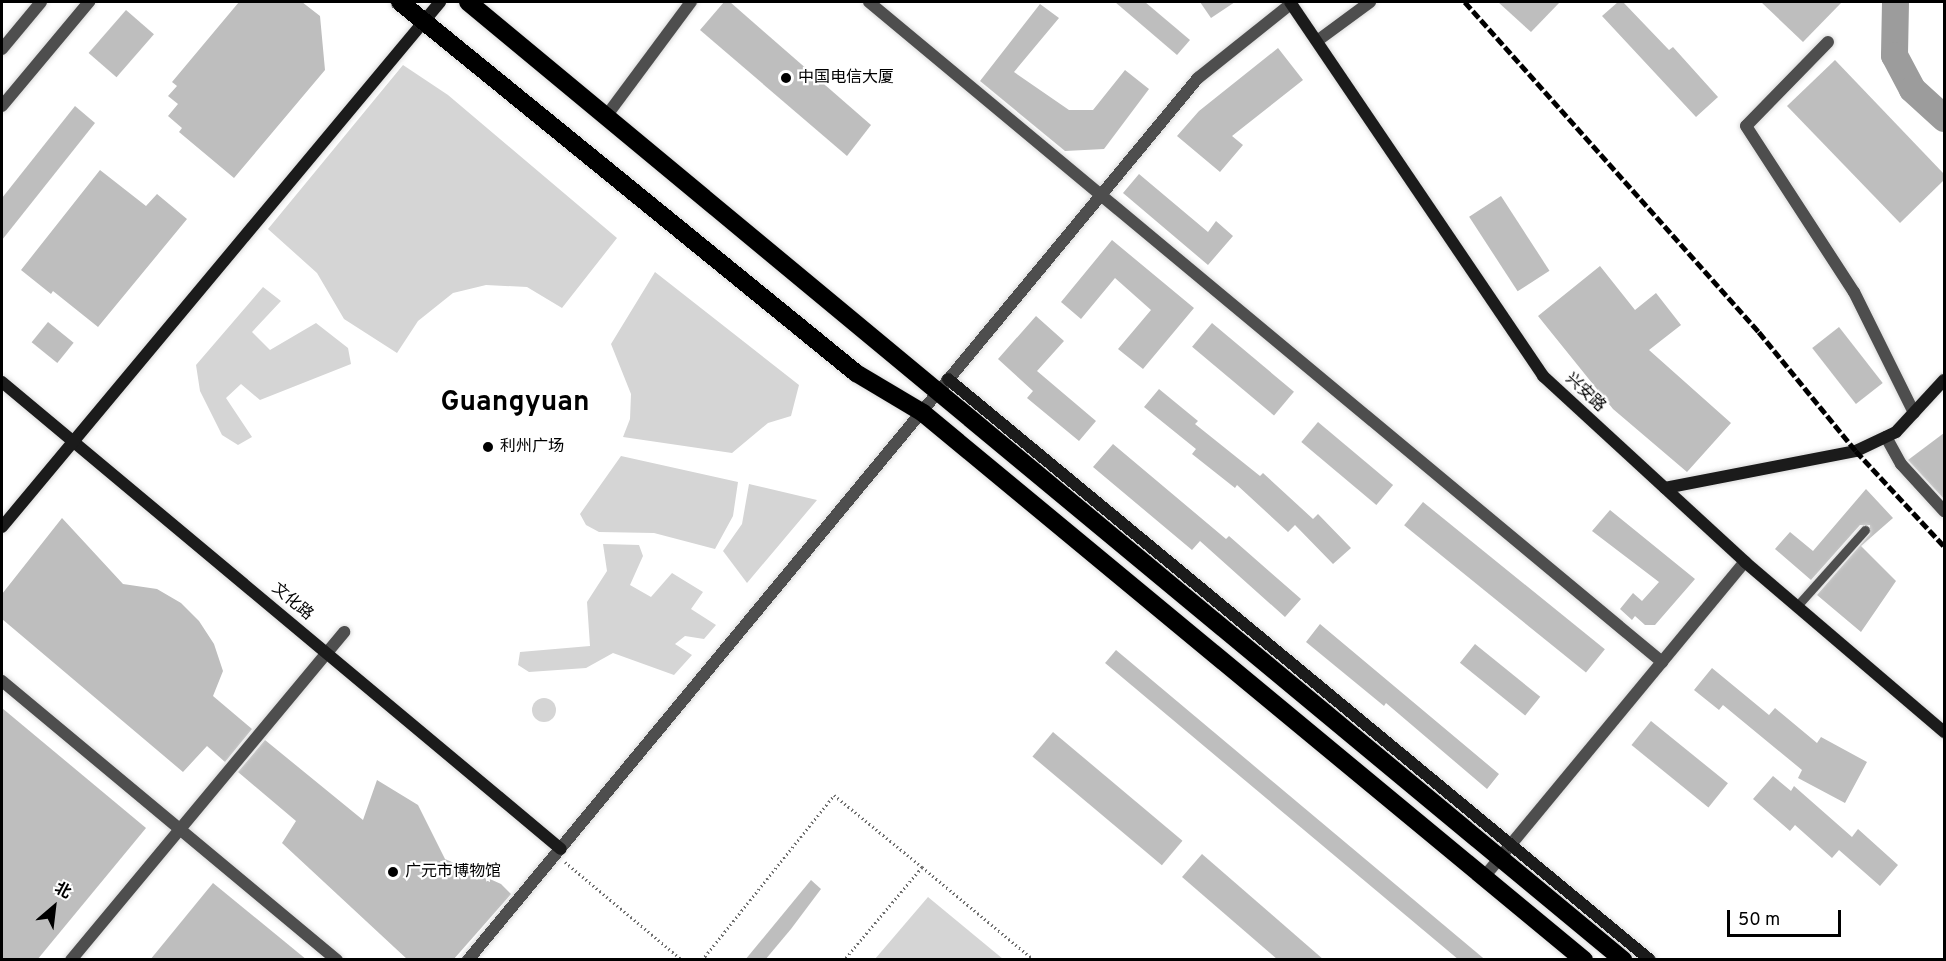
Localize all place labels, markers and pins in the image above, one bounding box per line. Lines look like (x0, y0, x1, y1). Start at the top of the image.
place label: 中国电信大厦 (798, 68, 894, 88)
marker: 中国电信大厦 (779, 71, 793, 85)
place label: 利州广场 (500, 437, 564, 457)
marker: 利州广场 (481, 440, 495, 454)
place label: 广元市博物馆 (405, 862, 501, 882)
marker: 广元市博物馆 (386, 865, 400, 879)

